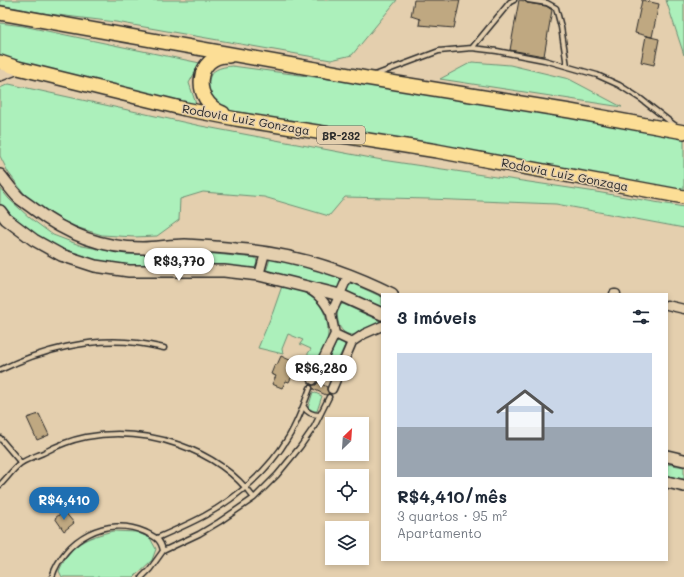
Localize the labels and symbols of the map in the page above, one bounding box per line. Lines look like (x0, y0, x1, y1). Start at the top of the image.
street label: Rodovia Luiz Gonzaga (181, 100, 311, 138)
road number: BR-232 (317, 126, 365, 144)
street label: Rodovia Luiz Gonzaga (500, 154, 630, 194)
pin: R$3,770 (142, 248, 216, 282)
pin: R$6,280 (284, 355, 358, 389)
north arrow (325, 417, 369, 461)
pin: R$4,410 (27, 487, 101, 521)

